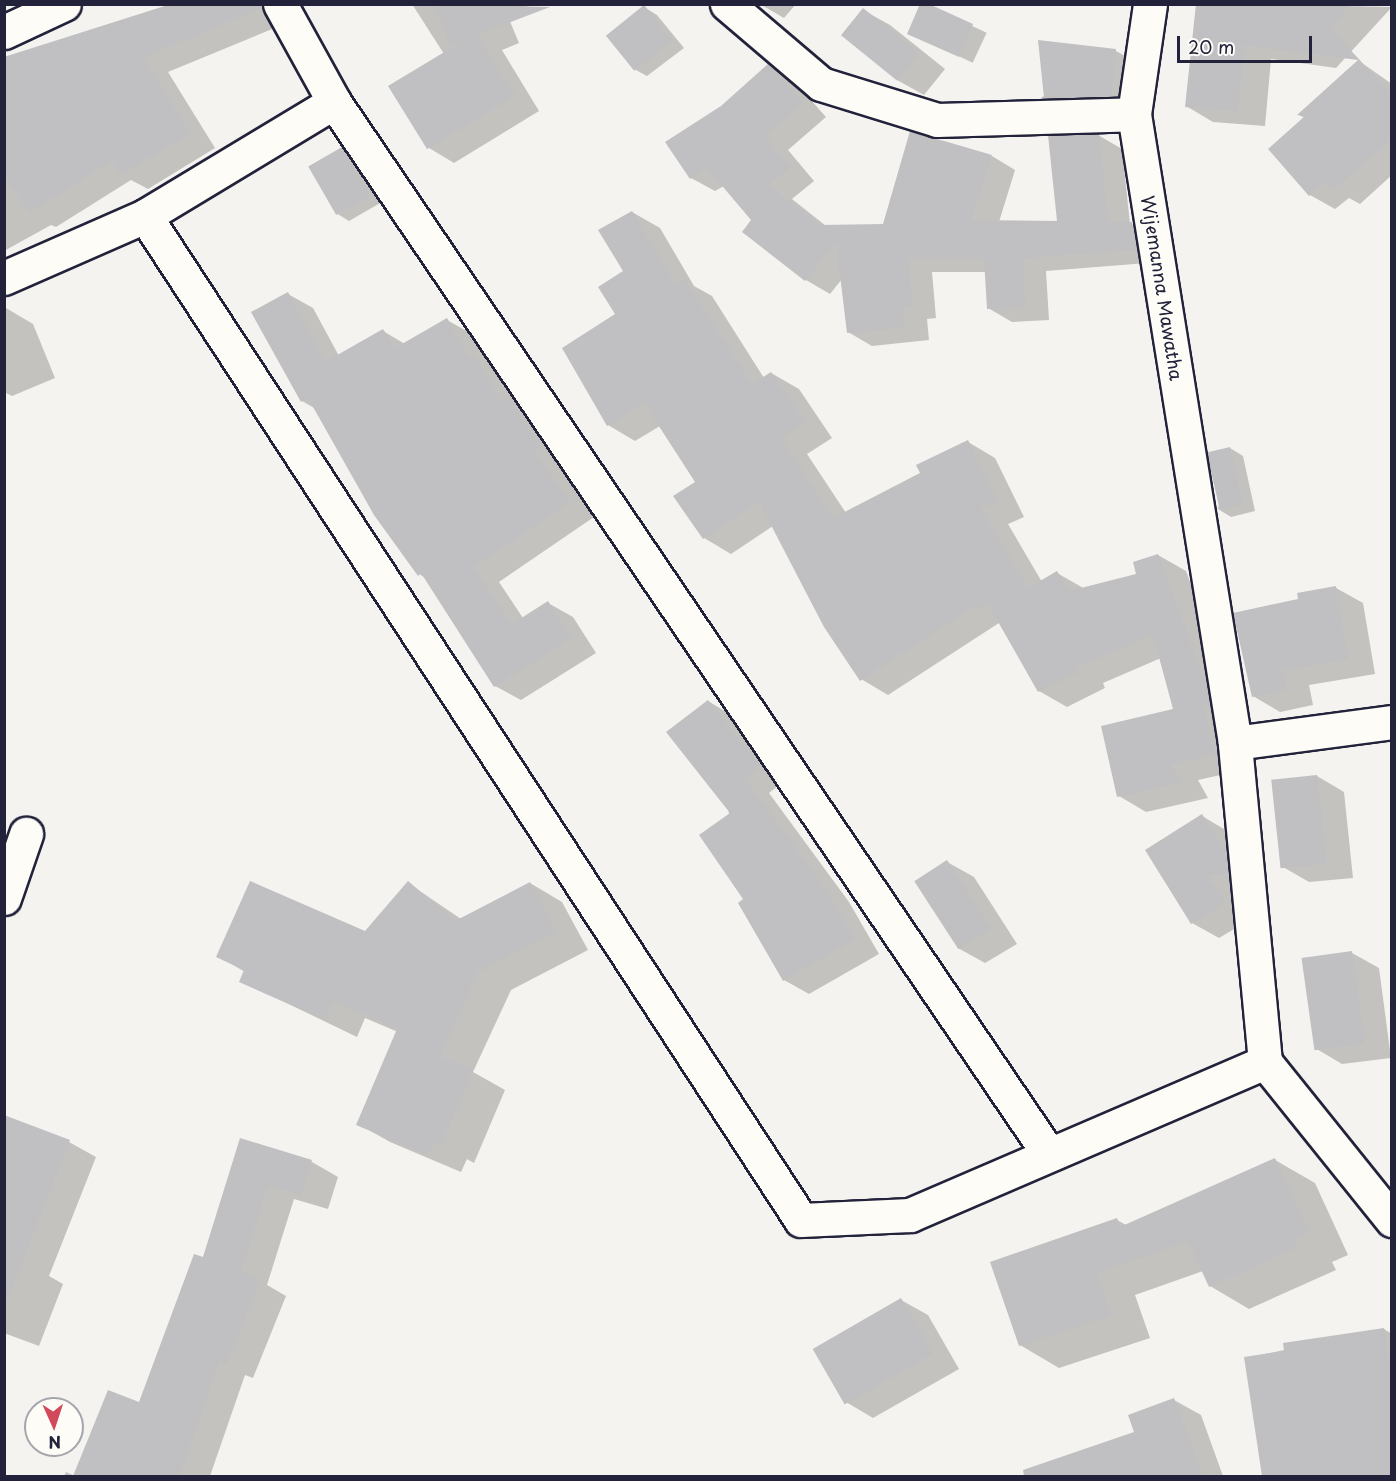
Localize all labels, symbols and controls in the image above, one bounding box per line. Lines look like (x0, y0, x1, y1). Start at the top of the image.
scale bar (1180, 24, 1315, 62)
text: 20 m (1188, 33, 1234, 60)
street label: Wijemanna Mawatha (1137, 194, 1187, 382)
north arrow (24, 1397, 84, 1457)
text: N (48, 1431, 62, 1455)

